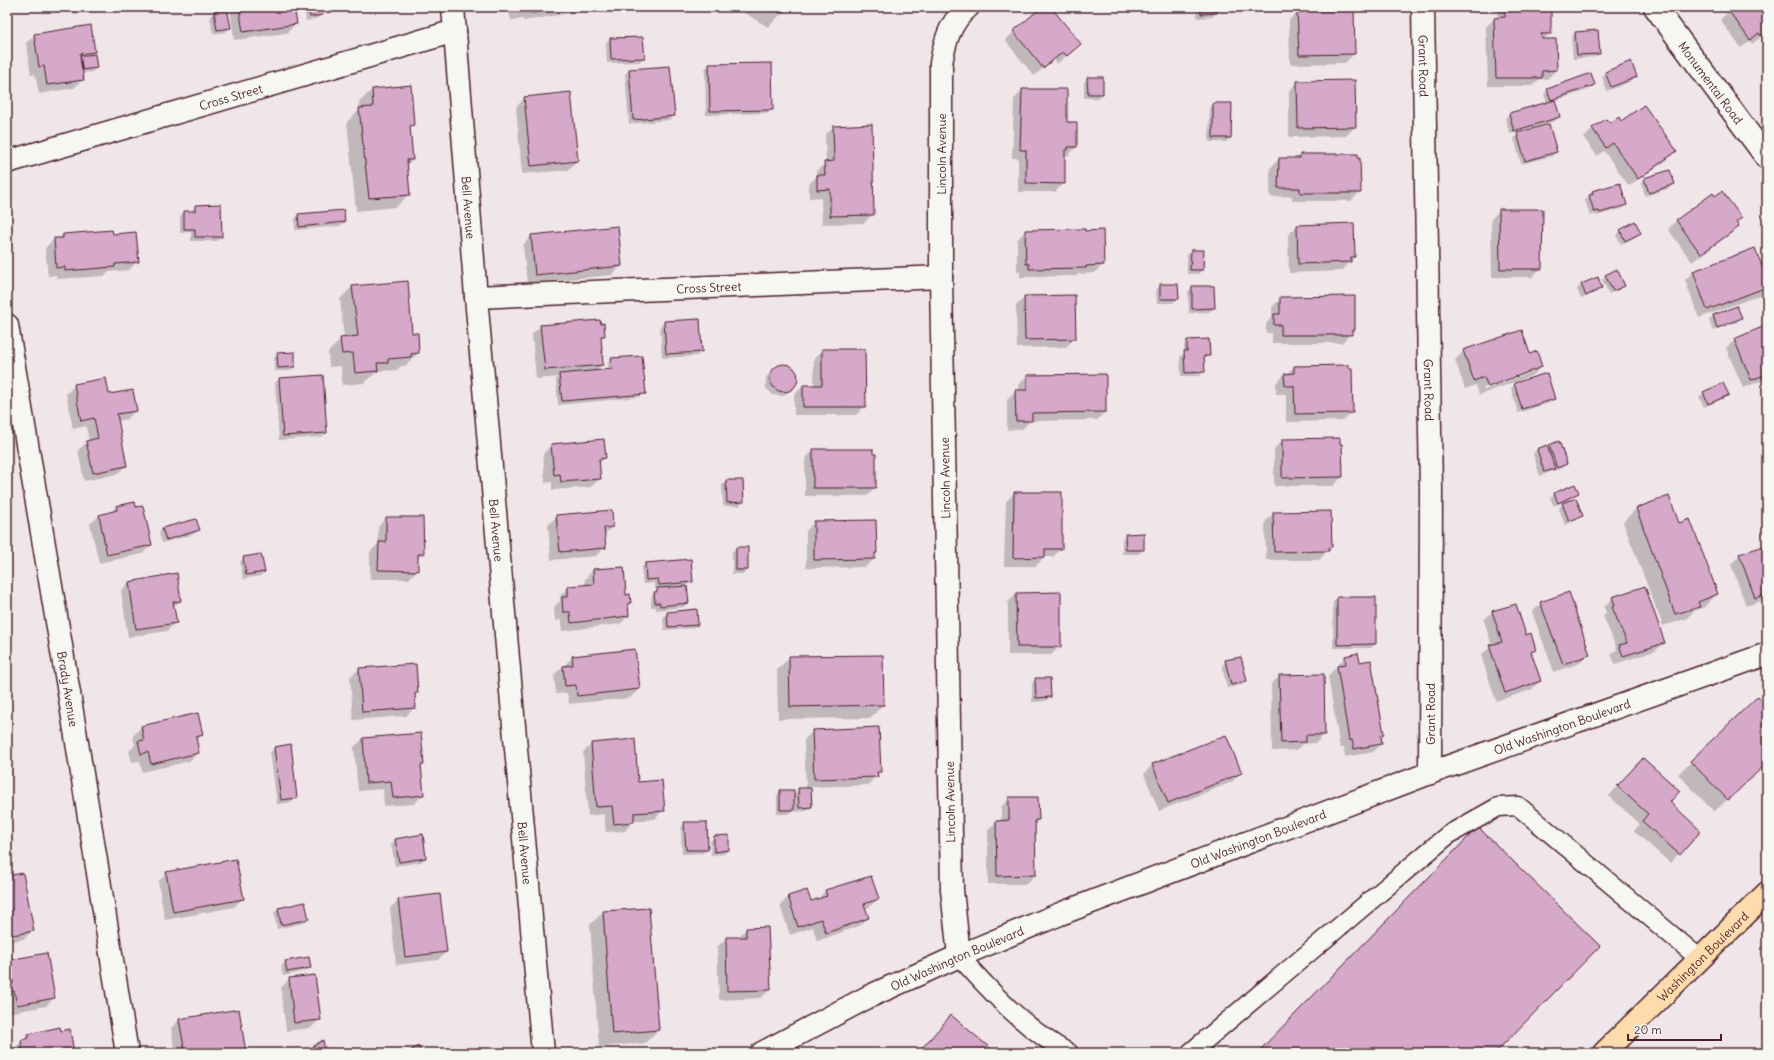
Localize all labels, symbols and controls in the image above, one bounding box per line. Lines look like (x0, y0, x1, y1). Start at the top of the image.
street label: Grant Road (1416, 35, 1432, 97)
street label: Monumental Road (1676, 38, 1746, 127)
street label: Cross Street (197, 80, 264, 113)
street label: Lincoln Avenue (934, 113, 949, 195)
street label: Bell Avenue (459, 175, 479, 239)
street label: Cross Street (676, 278, 742, 296)
street label: Grant Road (1421, 359, 1437, 421)
street label: Lincoln Avenue (937, 437, 953, 519)
street label: Bell Avenue (486, 498, 507, 562)
street label: Brady Avenue (55, 650, 82, 728)
street label: Grant Road (1423, 683, 1438, 745)
street label: Old Washington Boulevard (1492, 695, 1632, 757)
street label: Lincoln Avenue (942, 761, 958, 843)
street label: Old Washington Boulevard (1188, 806, 1328, 871)
street label: Bell Avenue (515, 821, 536, 885)
street label: Washington Boulevard (1654, 908, 1751, 1004)
street label: Old Washington Boulevard (888, 922, 1026, 994)
scale bar (1628, 1016, 1721, 1042)
text: 20 m (1634, 1022, 1662, 1037)

